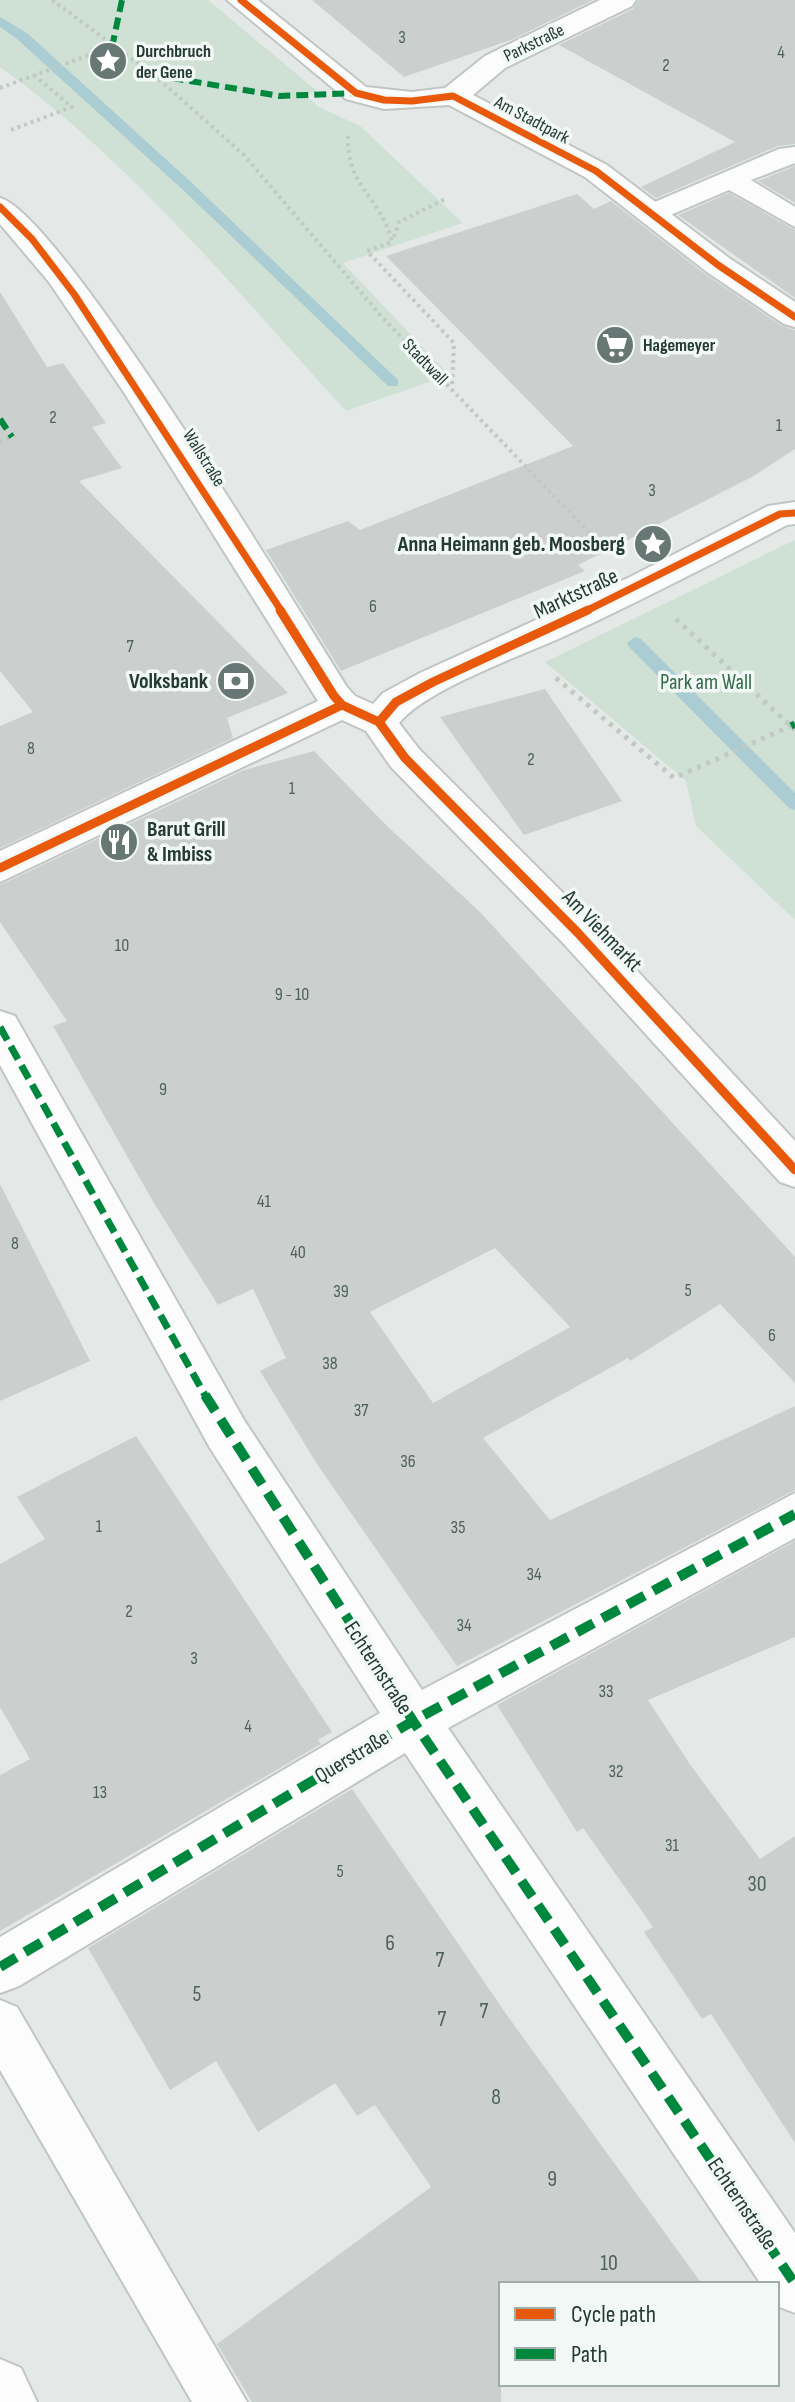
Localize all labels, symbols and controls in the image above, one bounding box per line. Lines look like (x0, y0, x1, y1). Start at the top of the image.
street label: Parkstraße (500, 19, 568, 67)
house number: 3 (398, 27, 406, 48)
place icon: Durchbruch der Gene (87, 40, 129, 82)
place label: Durchbruch der Gene (136, 41, 211, 83)
house number: 4 (777, 42, 785, 63)
house number: 2 (662, 55, 670, 76)
street label: Am Stadtpark (490, 91, 573, 149)
supermarket icon: Hagemeyer (594, 324, 636, 366)
street label: Stadtwall (398, 334, 452, 390)
place label: Hagemeyer (643, 335, 716, 356)
house number: 2 (49, 407, 57, 428)
house number: 1 (776, 415, 783, 436)
street label: Wallstraße (178, 426, 230, 490)
house number: 3 (648, 480, 656, 501)
place icon: Anna Heimann geb. Moosberg (632, 523, 674, 565)
place label: Anna Heimann geb. Moosberg (397, 531, 625, 558)
street label: Marktstraße (530, 563, 622, 625)
house number: 6 (369, 596, 377, 617)
house number: 7 (126, 636, 134, 657)
bank icon: Volksbank (215, 660, 257, 702)
place label: Volksbank (129, 668, 209, 695)
park label: Park am Wall (660, 669, 752, 696)
house number: 8 (27, 738, 35, 759)
house number: 2 (527, 749, 535, 770)
house number: 1 (289, 778, 296, 799)
place label: Barut Grill & Imbiss (147, 816, 225, 868)
restaurant icon: Barut Grill & Imbiss (98, 821, 140, 863)
street label: Am Viehmarkt (556, 884, 648, 978)
house number: 10 (115, 935, 129, 956)
house number: 9 - 10 (275, 984, 309, 1005)
house number: 9 (159, 1079, 167, 1100)
house number: 41 (257, 1191, 272, 1212)
house number: 8 (11, 1233, 19, 1254)
house number: 40 (290, 1242, 306, 1263)
house number: 5 (684, 1280, 692, 1301)
house number: 39 (333, 1281, 349, 1302)
house number: 6 (768, 1325, 776, 1346)
house number: 38 (322, 1353, 338, 1374)
house number: 37 (354, 1400, 369, 1421)
house number: 36 (400, 1451, 416, 1472)
house number: 1 (96, 1516, 103, 1537)
house number: 35 (451, 1517, 465, 1538)
house number: 34 (526, 1564, 542, 1585)
house number: 2 (125, 1601, 133, 1622)
house number: 34 (456, 1615, 472, 1636)
street label: Echternstraße (338, 1616, 418, 1720)
house number: 3 (190, 1648, 198, 1669)
house number: 33 (598, 1681, 614, 1702)
house number: 4 (244, 1716, 252, 1737)
street label: Querstraße (310, 1724, 394, 1790)
house number: 32 (609, 1761, 623, 1782)
house number: 13 (93, 1782, 107, 1803)
house number: 31 (665, 1835, 680, 1856)
house number: 5 (336, 1861, 344, 1882)
house number: 30 (747, 1871, 767, 1898)
house number: 6 (385, 1930, 395, 1957)
house number: 7 (436, 1947, 445, 1974)
house number: 5 (193, 1981, 202, 2008)
house number: 7 (480, 1998, 489, 2025)
house number: 7 (438, 2006, 447, 2033)
house number: 8 (491, 2084, 501, 2111)
street label: Echternstraße (701, 2153, 783, 2255)
house number: 9 (547, 2166, 557, 2193)
house number: 10 (600, 2250, 618, 2277)
legend (499, 2282, 779, 2386)
text: Cycle path (571, 2300, 656, 2329)
text: Path (571, 2340, 608, 2369)

